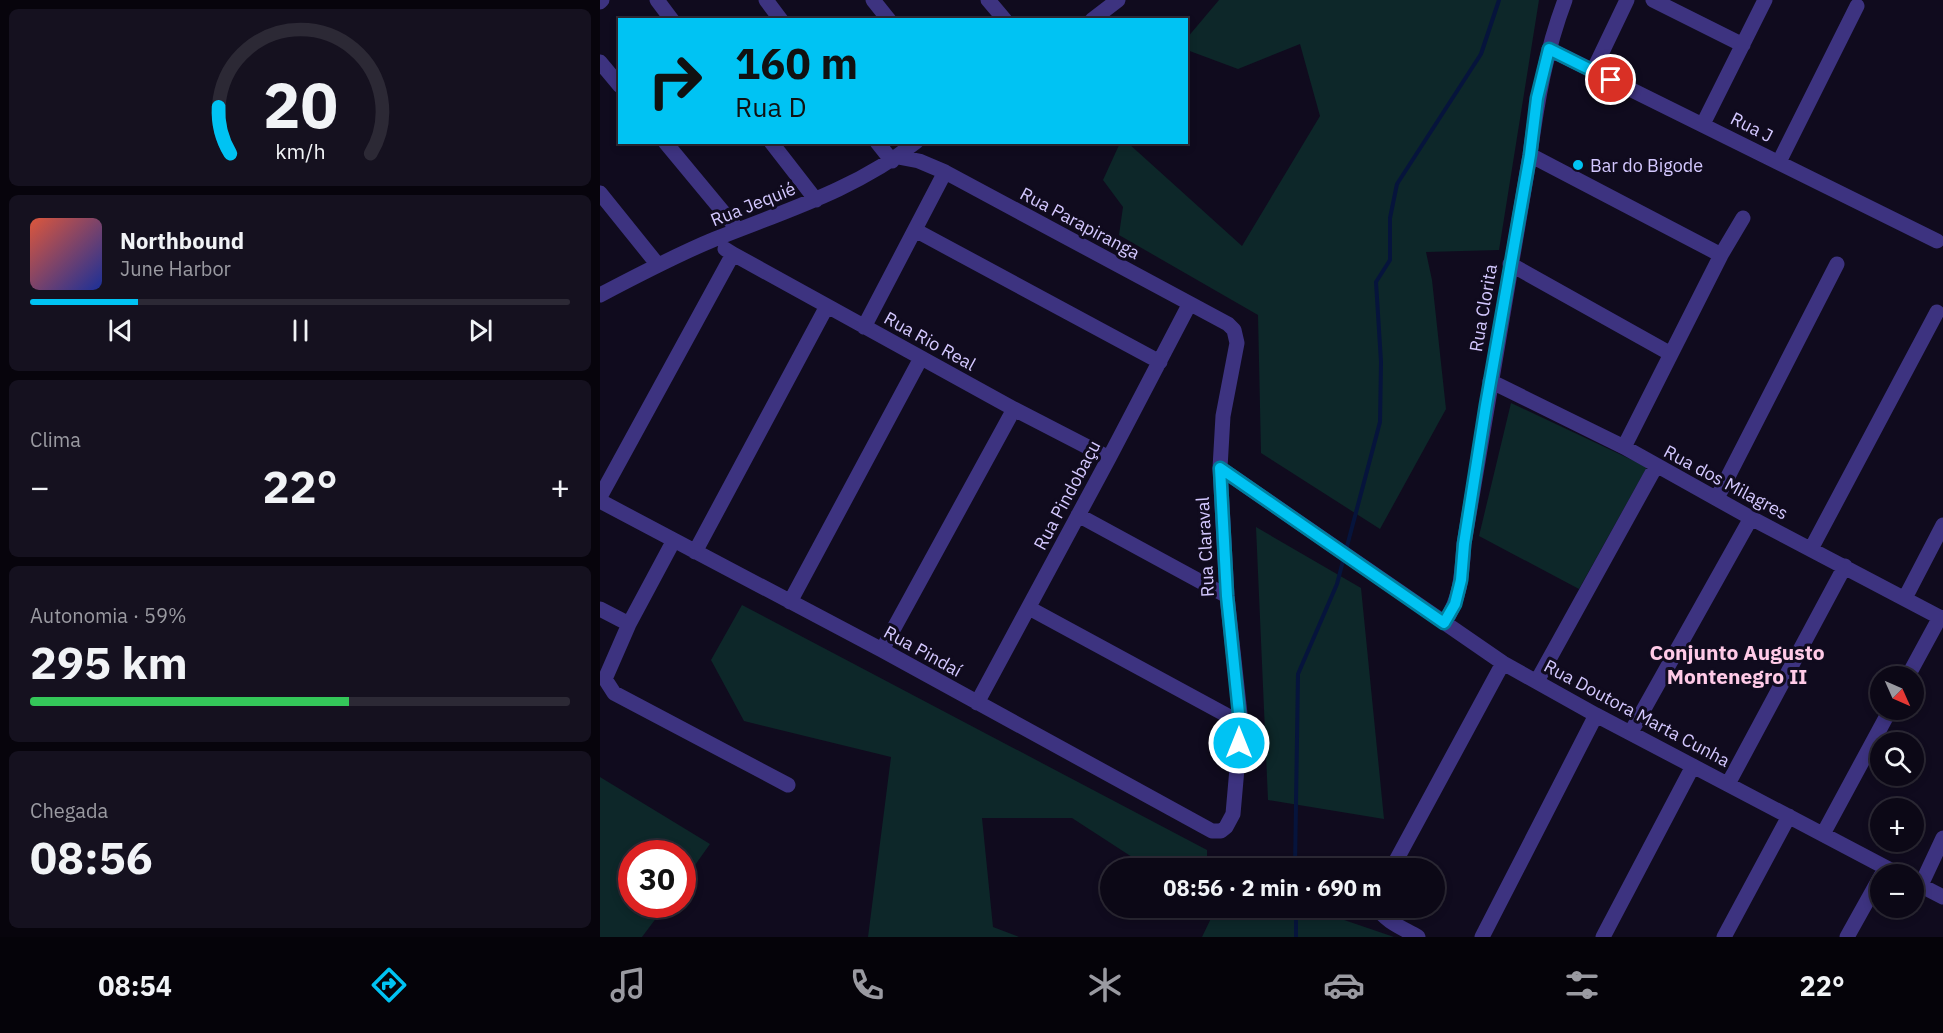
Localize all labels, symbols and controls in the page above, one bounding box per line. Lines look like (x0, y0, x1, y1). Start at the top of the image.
text: 160 m (735, 36, 858, 91)
icon: right (636, 42, 714, 120)
pin (1585, 54, 1636, 105)
icon: arrive (1594, 63, 1627, 96)
text: 20 (263, 64, 337, 145)
text: Rua D (735, 89, 807, 124)
street label: Rua J (1727, 107, 1777, 147)
text: km/h (275, 138, 325, 166)
place label: Bar do Bigode (1590, 154, 1703, 177)
marker: Bar do Bigode (1571, 158, 1585, 172)
street label: Rua Jequié (707, 176, 799, 231)
street label: Rua Parapiranga (1016, 182, 1144, 264)
text: Northbound (120, 226, 244, 255)
text: June Harbor (120, 255, 231, 282)
street label: Rua Clorita (1464, 262, 1502, 354)
street label: Rua Rio Real (880, 306, 980, 376)
icon: previous (104, 314, 137, 347)
icon: pause (284, 314, 317, 347)
icon: next (464, 314, 497, 347)
text: Clima (30, 426, 81, 453)
street label: Rua Pindobaçu (1028, 436, 1106, 554)
street label: Rua dos Milagres (1660, 440, 1792, 524)
text: 22° (262, 457, 338, 515)
text: − (30, 465, 50, 508)
text: + (550, 465, 570, 508)
street label: Rua Claraval (1191, 496, 1219, 598)
text: Autonomia · 59% (30, 602, 187, 629)
street label: Rua Pindaí (880, 620, 967, 682)
text: 295 km (30, 633, 188, 691)
district label: Conjunto Augusto Montenegro II (1650, 638, 1825, 690)
street label: Rua Doutora Marta Cunha (1540, 654, 1734, 772)
north arrow (1870, 666, 1924, 720)
map controls (1870, 666, 1924, 918)
position arrow (1207, 711, 1271, 775)
button: search (1870, 732, 1924, 786)
text: Chegada (30, 797, 108, 824)
button: + (1870, 798, 1924, 852)
text: 08:56 (30, 828, 153, 886)
speed limit sign: 30 (618, 840, 696, 918)
button: − (1870, 864, 1924, 918)
text: 08:56 · 2 min · 690 m (1163, 873, 1382, 902)
icon: directions (368, 964, 410, 1006)
icon: music (607, 964, 649, 1006)
icon: phone (846, 964, 888, 1006)
icon: climate (1084, 964, 1126, 1006)
icon: car (1323, 964, 1365, 1006)
icon: filters (1561, 964, 1603, 1006)
text: 08:54 (98, 968, 172, 1003)
text: 22° (1800, 968, 1845, 1003)

